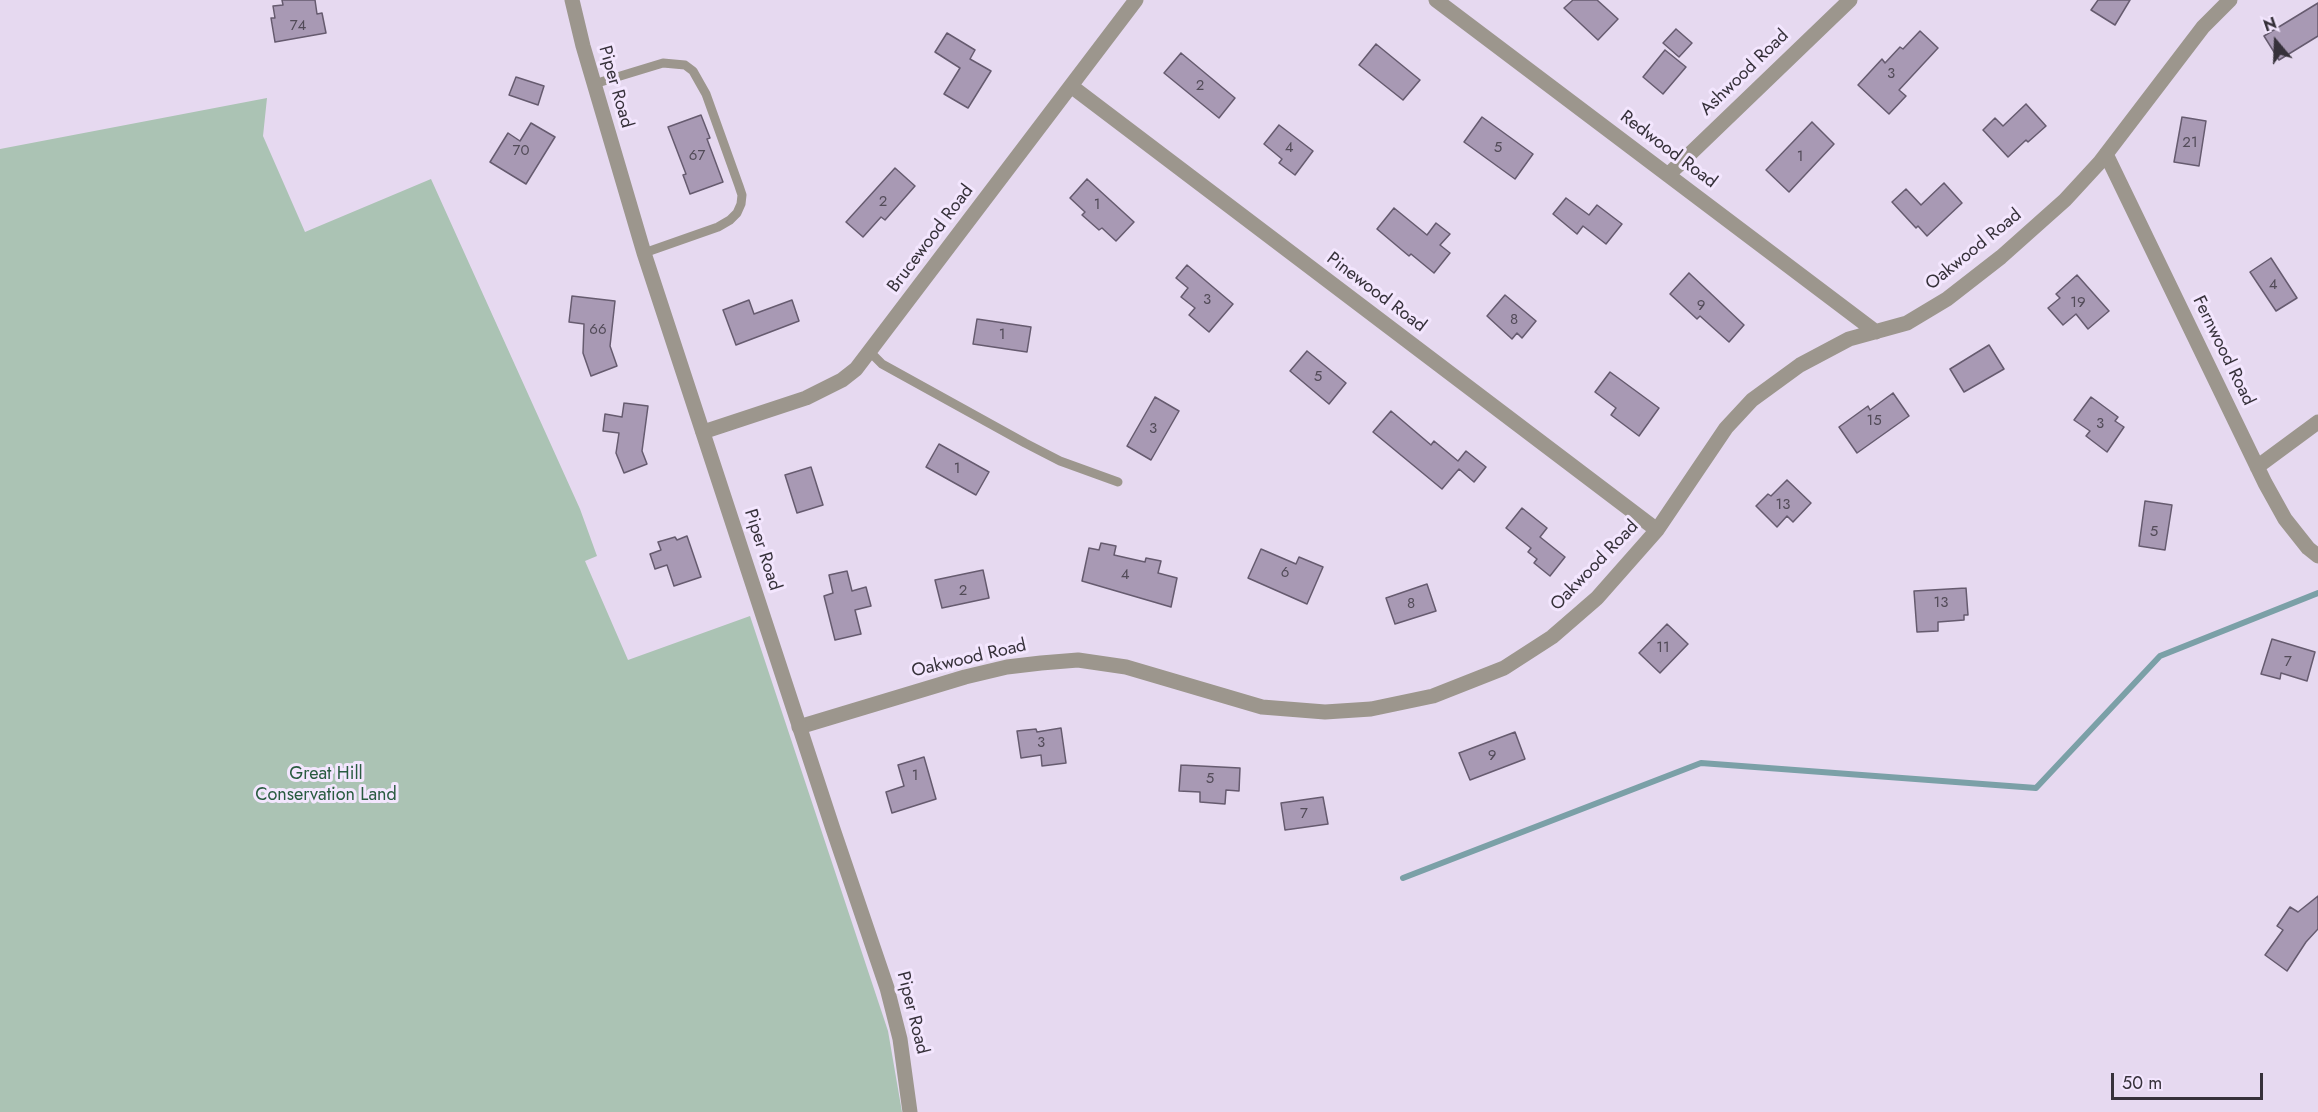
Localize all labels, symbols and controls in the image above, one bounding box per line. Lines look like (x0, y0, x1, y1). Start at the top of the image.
north arrow (2246, 12, 2306, 72)
text: N (2260, 12, 2280, 37)
house number: 74 (290, 17, 306, 35)
street label: Ashwood Road (1696, 25, 1794, 121)
street label: Piper Road (593, 43, 637, 131)
house number: 3 (1887, 65, 1895, 83)
house number: 2 (1196, 77, 1204, 95)
street label: Redwood Road (1615, 107, 1721, 193)
house number: 21 (2182, 134, 2198, 152)
house number: 4 (1285, 139, 1293, 157)
house number: 5 (1494, 139, 1502, 157)
house number: 70 (513, 142, 529, 160)
house number: 67 (689, 147, 705, 165)
house number: 1 (1797, 148, 1803, 166)
street label: Brucewood Road (883, 181, 979, 297)
house number: 2 (879, 193, 887, 211)
house number: 1 (1094, 196, 1100, 214)
street label: Oakwood Road (1922, 205, 2026, 295)
street label: Pinewood Road (1322, 249, 1430, 337)
house number: 4 (2269, 276, 2277, 294)
house number: 3 (1203, 291, 1211, 309)
street label: Fernwood Road (2187, 293, 2259, 409)
house number: 19 (2070, 294, 2086, 312)
house number: 9 (1697, 297, 1705, 315)
house number: 8 (1510, 311, 1518, 329)
house number: 66 (589, 321, 607, 339)
house number: 1 (999, 326, 1005, 344)
house number: 5 (1314, 368, 1322, 386)
house number: 15 (1866, 412, 1882, 430)
house number: 3 (2096, 415, 2104, 433)
house number: 3 (1149, 420, 1157, 438)
house number: 1 (954, 460, 960, 478)
house number: 13 (1776, 496, 1790, 514)
street label: Piper Road (739, 506, 785, 594)
street label: Oakwood Road (1547, 516, 1643, 616)
house number: 5 (2150, 523, 2158, 541)
house number: 6 (1281, 564, 1289, 582)
house number: 4 (1121, 566, 1129, 584)
house number: 2 (959, 582, 967, 600)
house number: 13 (1934, 594, 1948, 612)
house number: 8 (1407, 595, 1415, 613)
street label: Oakwood Road (909, 635, 1029, 683)
house number: 11 (1656, 639, 1670, 657)
house number: 7 (2284, 653, 2292, 671)
house number: 3 (1037, 734, 1045, 752)
house number: 9 (1488, 747, 1496, 765)
park label: Great Hill Conservation Land (255, 764, 397, 806)
house number: 1 (912, 767, 918, 785)
house number: 5 (1206, 770, 1214, 788)
house number: 7 (1300, 805, 1308, 823)
street label: Piper Road (891, 969, 933, 1057)
scale bar (2114, 1061, 2266, 1099)
text: 50 m (2122, 1070, 2162, 1096)

